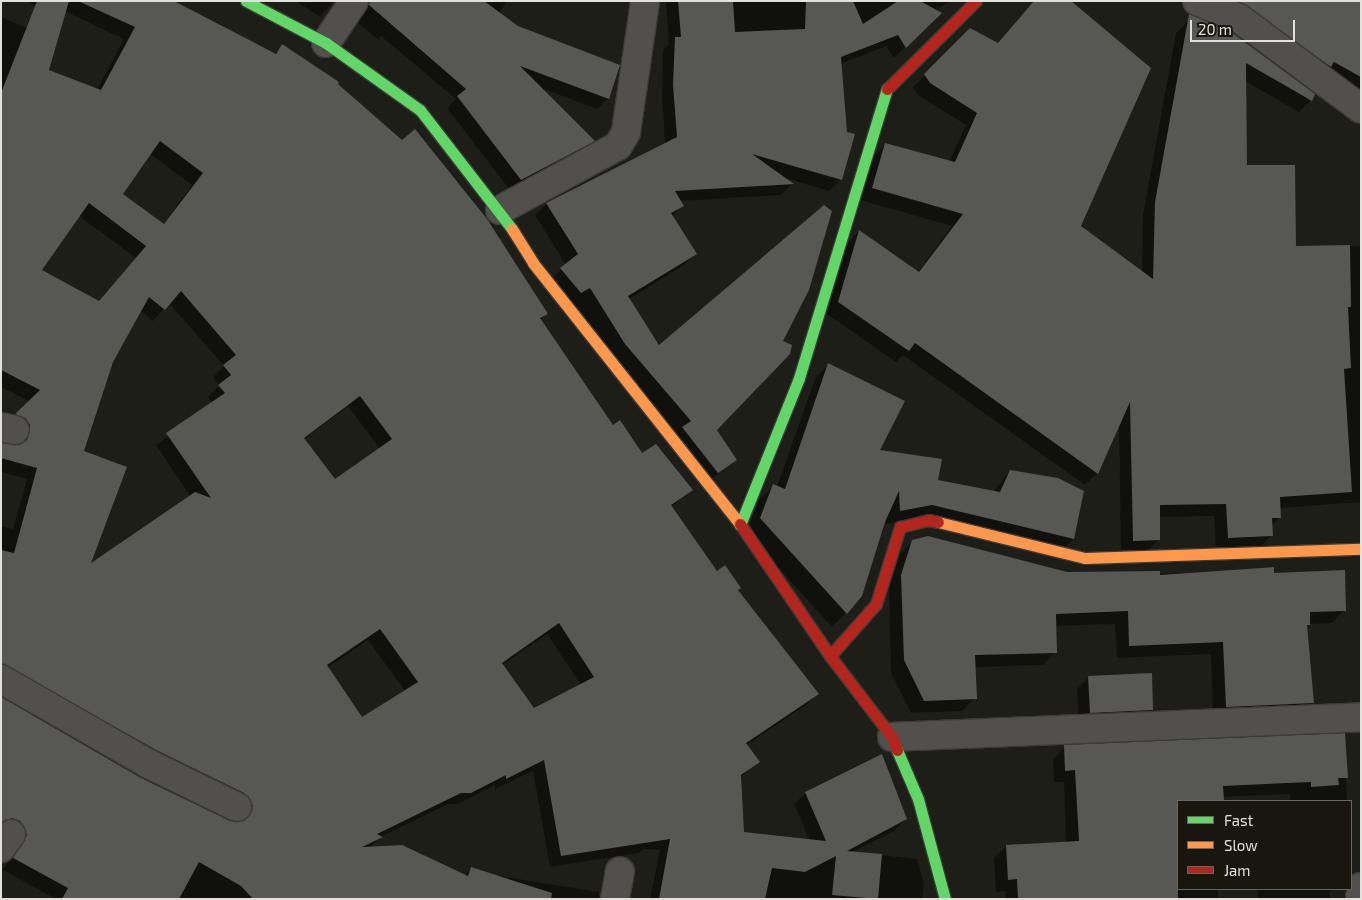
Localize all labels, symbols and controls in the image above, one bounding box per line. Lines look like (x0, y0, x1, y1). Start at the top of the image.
scale bar (1192, 10, 1297, 42)
text: 20 m (1198, 20, 1232, 38)
legend (1177, 800, 1352, 890)
text: Fast (1224, 811, 1253, 829)
text: Slow (1224, 836, 1258, 854)
text: Jam (1224, 861, 1250, 879)

